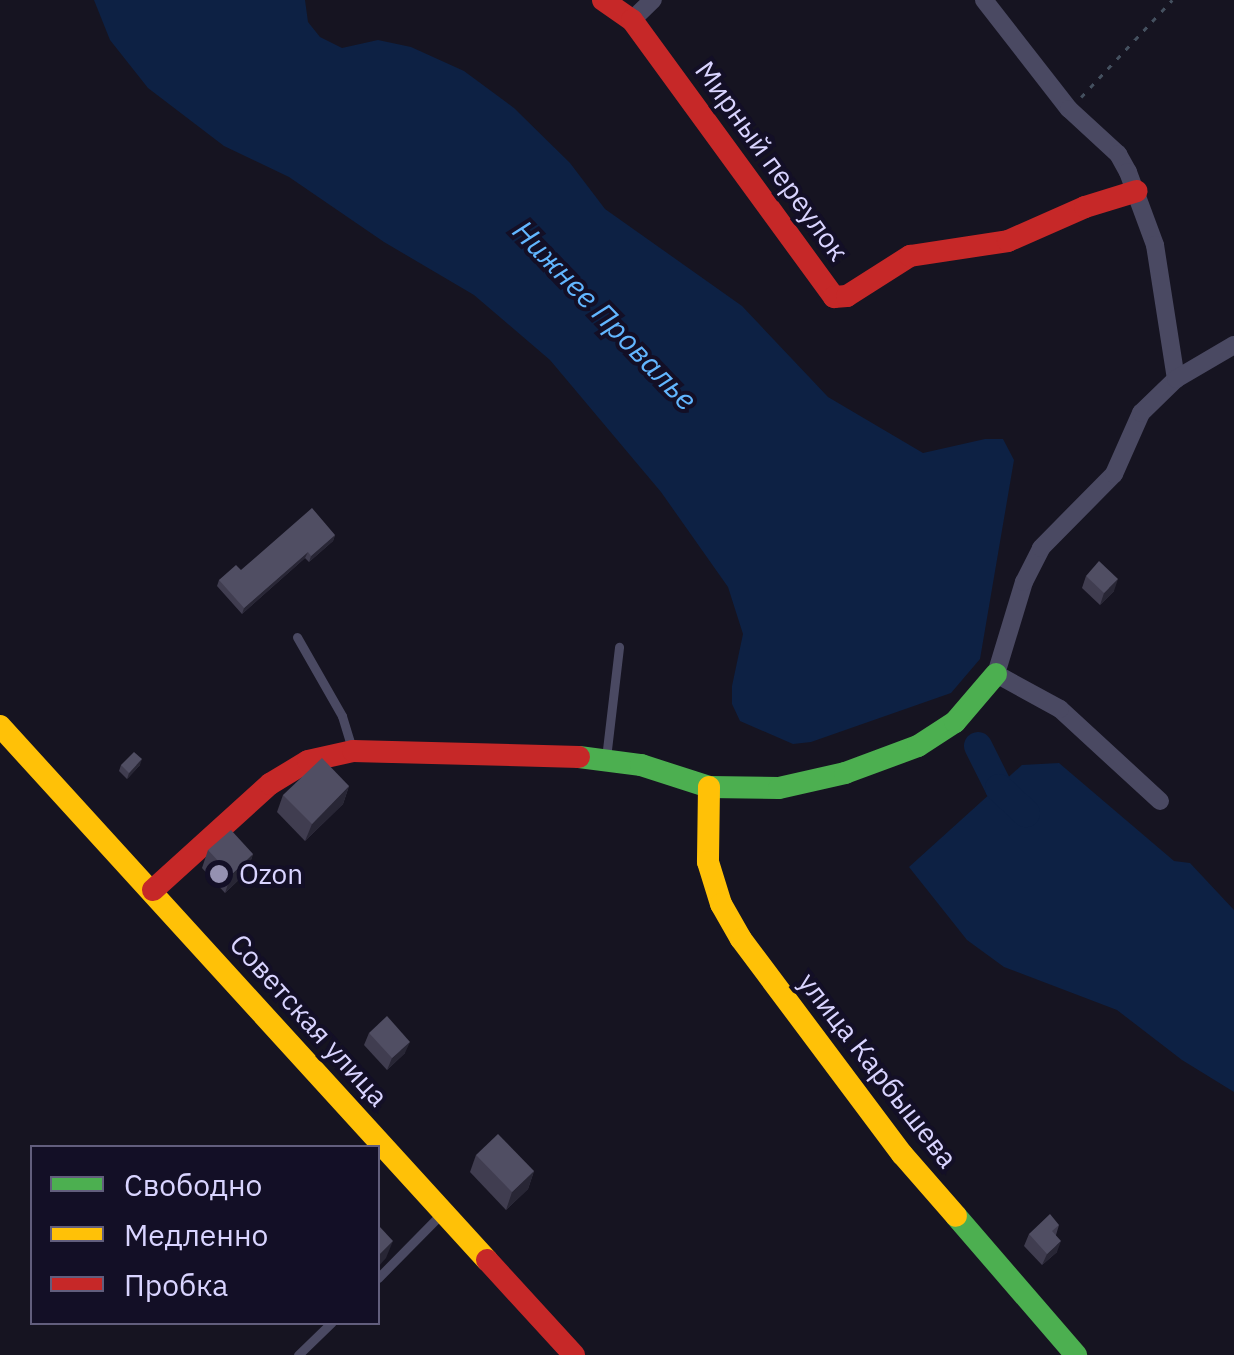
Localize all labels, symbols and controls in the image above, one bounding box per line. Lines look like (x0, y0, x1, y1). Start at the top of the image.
street label: Мирный переулок (688, 55, 856, 267)
water label: Нижнее Провалье (506, 213, 704, 417)
place label: Ozon (239, 857, 303, 891)
marker: Ozon (208, 863, 230, 885)
street label: Советская улица (223, 927, 395, 1113)
street label: улица Карбышева (791, 966, 965, 1174)
legend (30, 1145, 380, 1325)
text: Свободно (124, 1165, 262, 1204)
text: Медленно (124, 1215, 268, 1254)
text: Пробка (124, 1265, 228, 1304)

